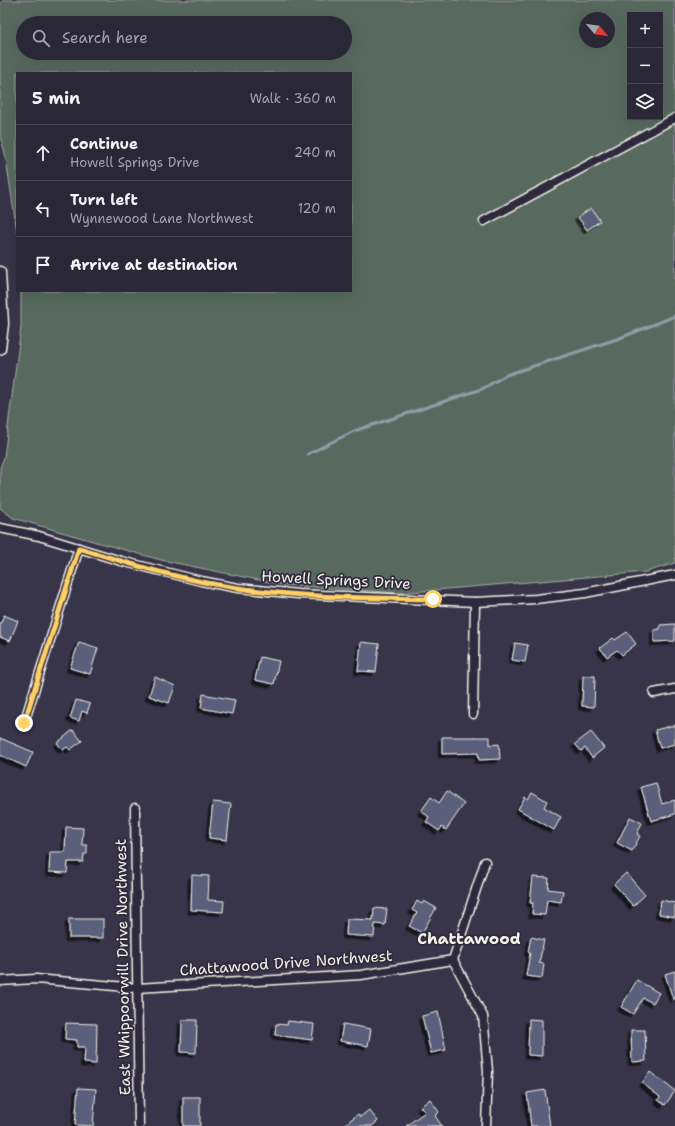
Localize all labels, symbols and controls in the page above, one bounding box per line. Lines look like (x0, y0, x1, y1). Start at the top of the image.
north arrow (579, 12, 615, 48)
map controls (627, 12, 663, 120)
button: + (627, 12, 663, 48)
search box (16, 16, 352, 60)
icon: search (30, 27, 52, 49)
text: Search here (62, 28, 148, 48)
button: − (627, 48, 663, 84)
button: layers (627, 84, 663, 120)
text: 5 min (32, 87, 80, 109)
text: Walk · 360 m (250, 90, 336, 107)
text: Continue (70, 134, 138, 154)
icon: ahead (32, 142, 54, 164)
text: 240 m (294, 144, 336, 161)
text: Howell Springs Drive (70, 154, 200, 171)
text: Turn left (70, 190, 138, 210)
icon: left (32, 198, 54, 220)
text: 120 m (298, 200, 336, 217)
text: Wynnewood Lane Northwest (70, 210, 254, 227)
icon: arrive (32, 254, 54, 276)
text: Arrive at destination (70, 255, 238, 275)
street label: Howell Springs Drive (261, 566, 411, 594)
route start (424, 590, 442, 608)
route end (15, 714, 33, 732)
street label: East Whippoorwill Drive Northwest (111, 839, 135, 1095)
district label: Chattawood (417, 928, 521, 949)
street label: Chattawood Drive Northwest (179, 946, 393, 980)

